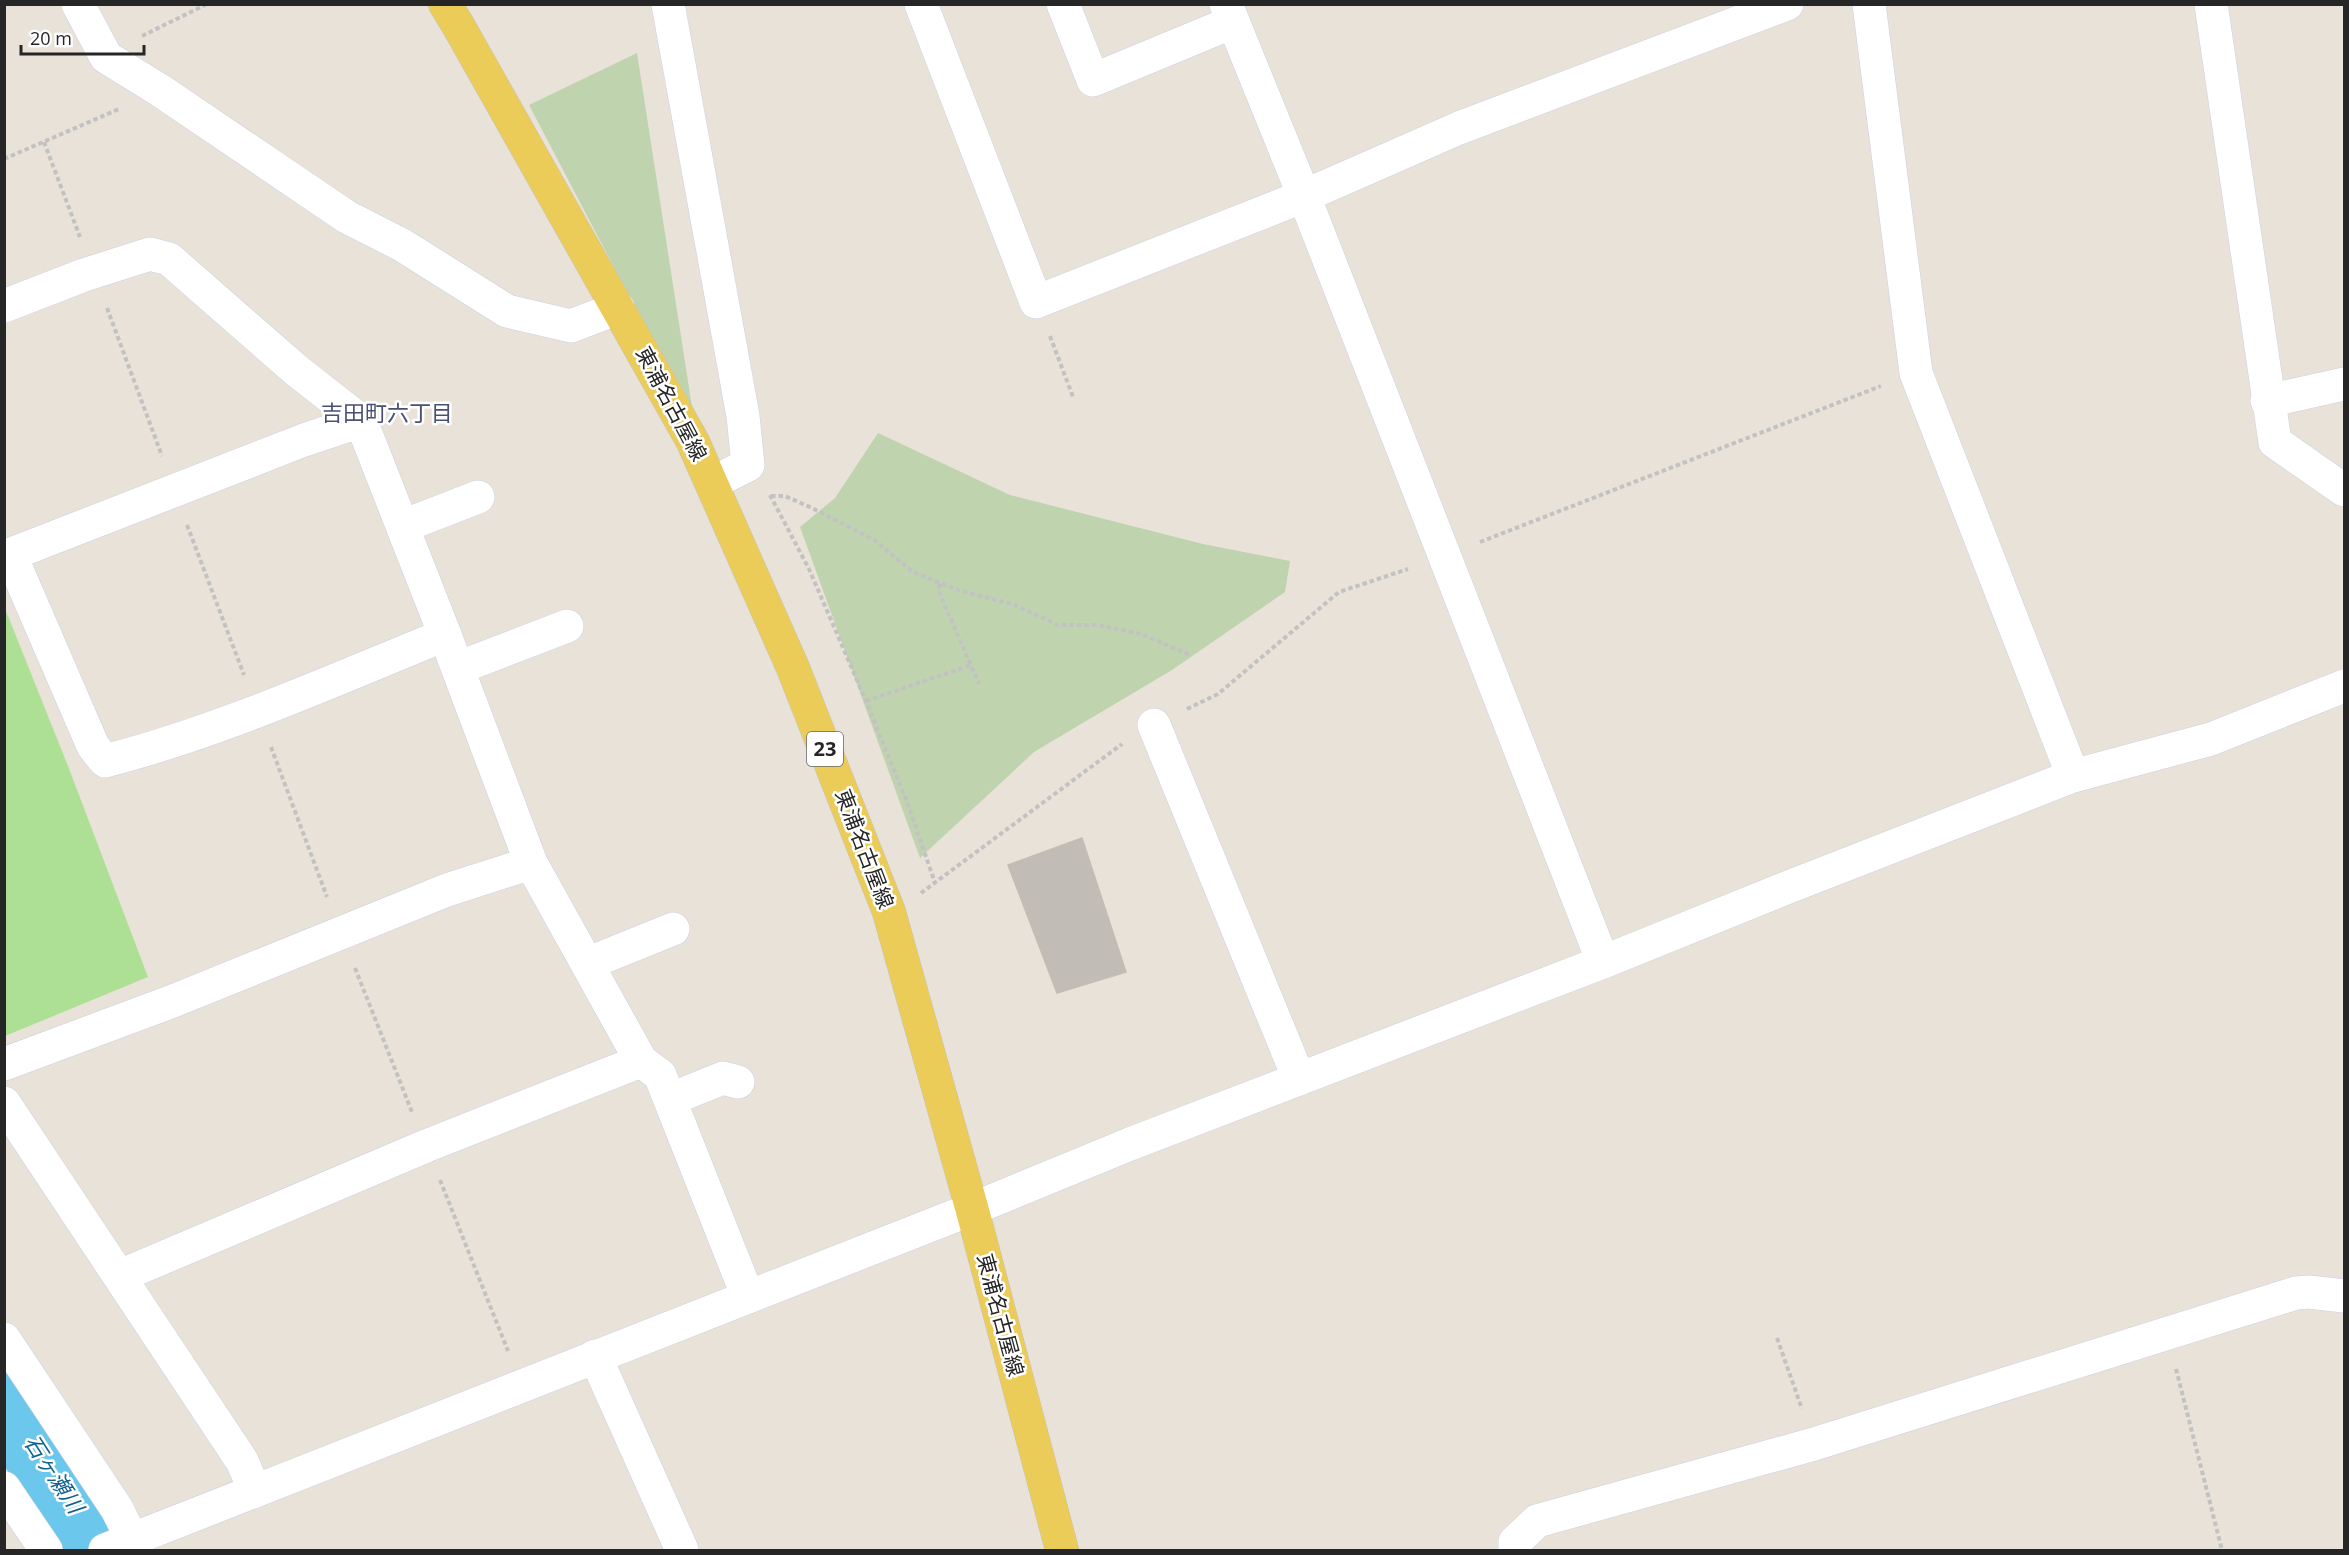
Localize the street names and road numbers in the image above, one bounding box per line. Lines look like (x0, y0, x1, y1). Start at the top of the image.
street label: 東浦名古屋線 (630, 341, 714, 466)
road number: 23 (807, 732, 843, 766)
street label: 東浦名古屋線 (829, 785, 901, 912)
street label: 東浦名古屋線 (971, 1250, 1031, 1379)

